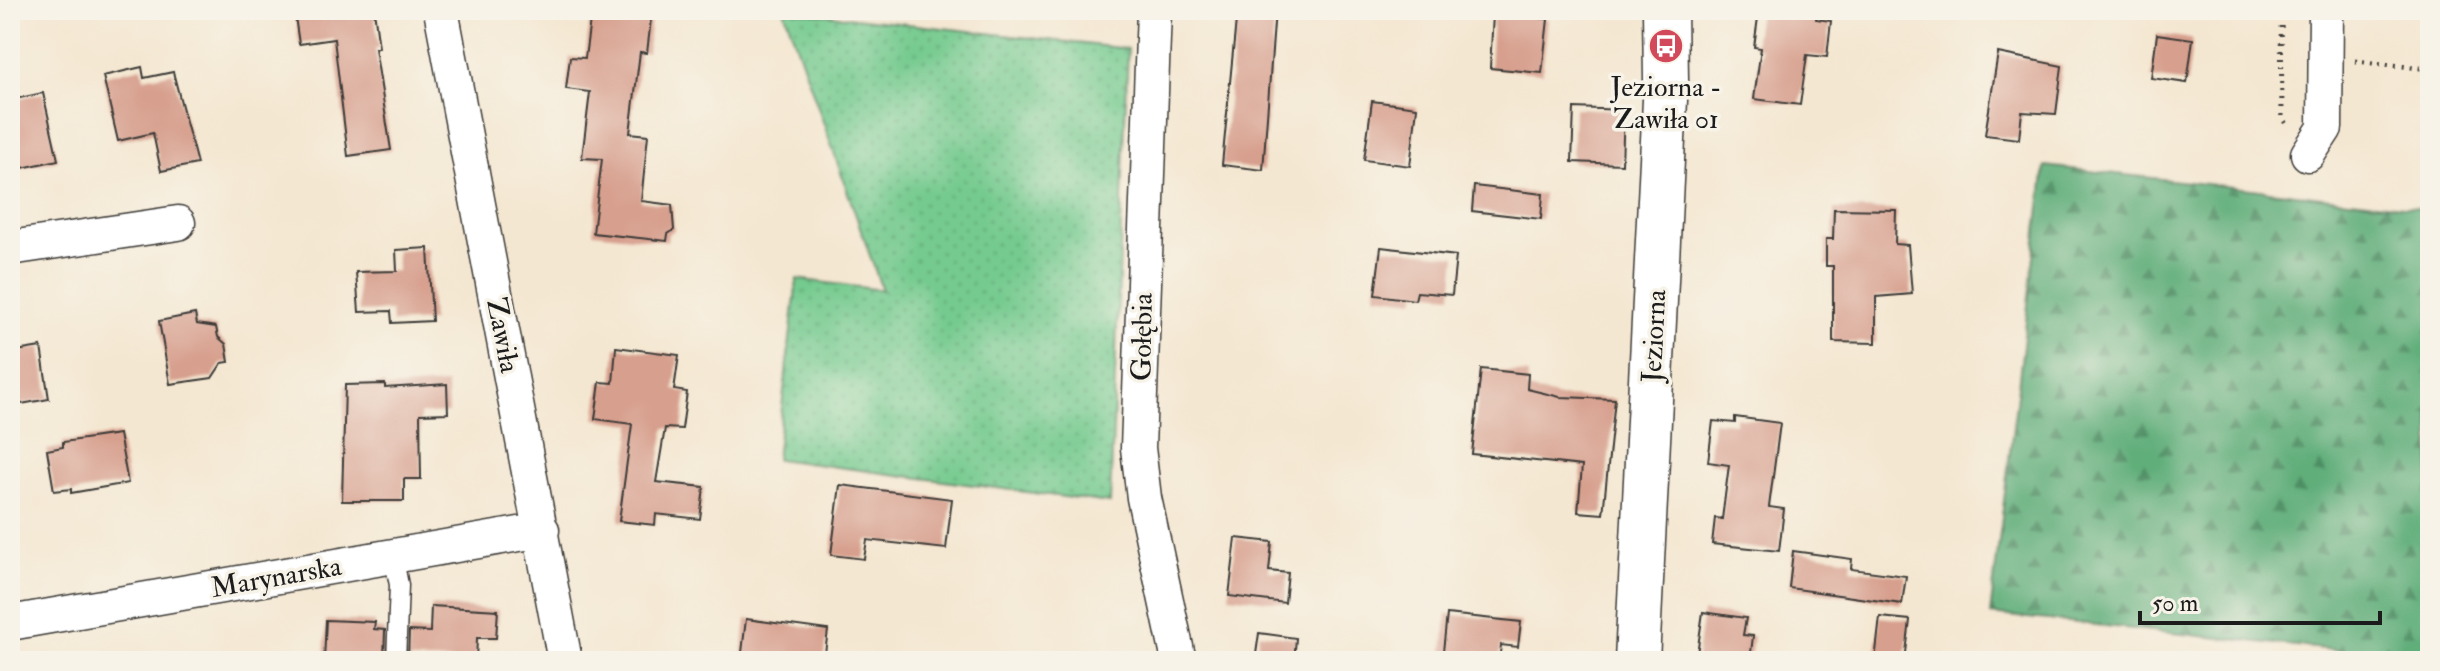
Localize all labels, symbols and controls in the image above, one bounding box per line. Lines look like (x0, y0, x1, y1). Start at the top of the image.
bus stop icon: Jeziorna - Zawiła 01 (1647, 27, 1685, 65)
place label: Jeziorna - Zawiła 01 (1610, 70, 1722, 137)
street label: Jeziorna (1635, 288, 1674, 385)
street label: Gołębia (1124, 292, 1161, 381)
street label: Zawiła (478, 295, 527, 376)
street label: Marynarska (208, 549, 345, 606)
scale bar (2140, 575, 2380, 625)
text: 50 m (2152, 588, 2199, 619)

